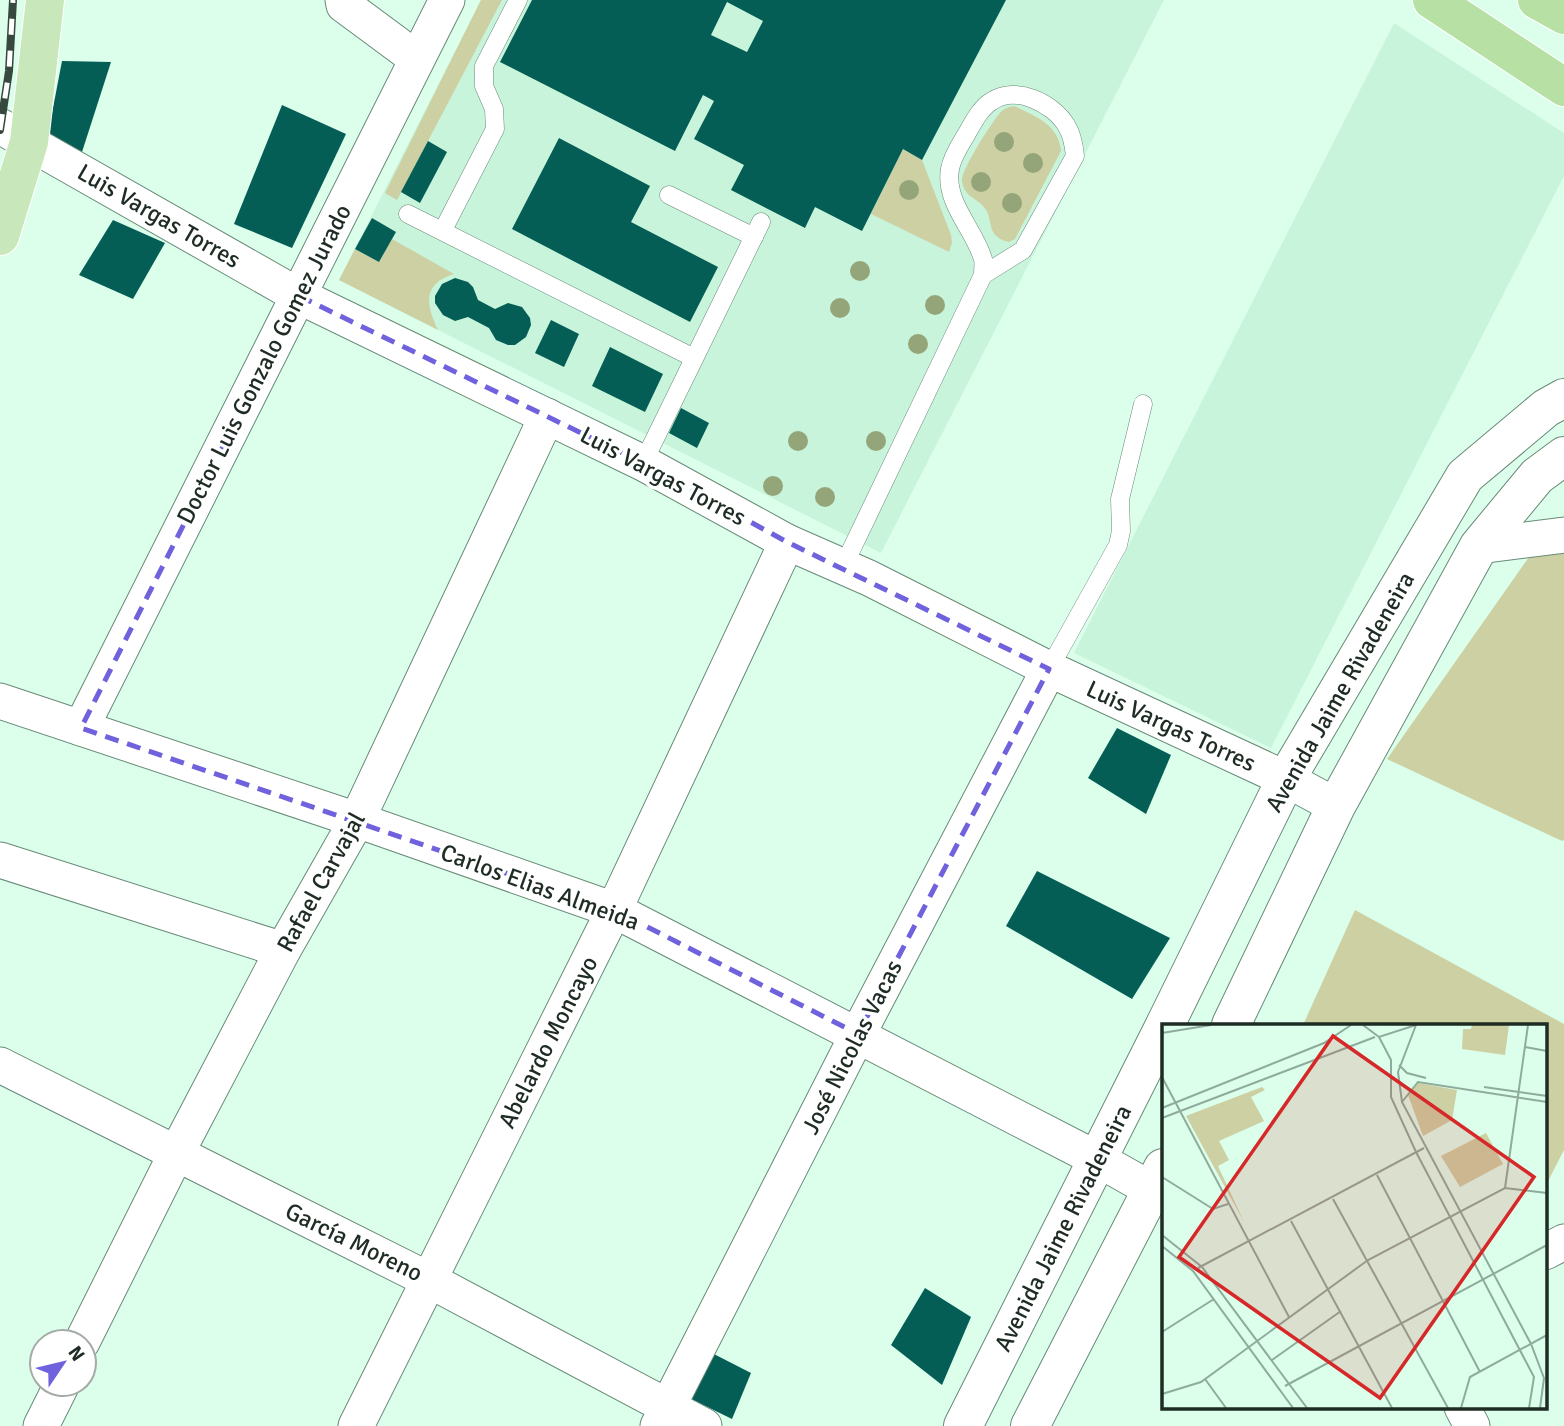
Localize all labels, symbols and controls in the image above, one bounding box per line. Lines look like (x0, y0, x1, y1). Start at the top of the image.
street label: Luis Vargas Torres (72, 157, 246, 275)
street label: Doctor Luis Gonzalo Gomez Jurado (170, 199, 358, 529)
street label: Luis Vargas Torres (575, 420, 751, 532)
street label: Avenida Jaime Rivadeneira (1259, 566, 1421, 818)
street label: Luis Vargas Torres (1081, 674, 1261, 778)
street label: Rafael Carvajal (270, 807, 372, 957)
street label: Carlos Elias Almeida (436, 837, 644, 937)
street label: Abelardo Moncayo (492, 951, 604, 1133)
street label: José Nicolas Vacas (795, 955, 909, 1139)
inset map (1162, 1024, 1546, 1408)
street label: Avenida Jaime Rivadeneira (988, 1100, 1138, 1356)
street label: García Moreno (280, 1196, 428, 1288)
north arrow (28, 1328, 98, 1398)
text: N (62, 1342, 90, 1366)

